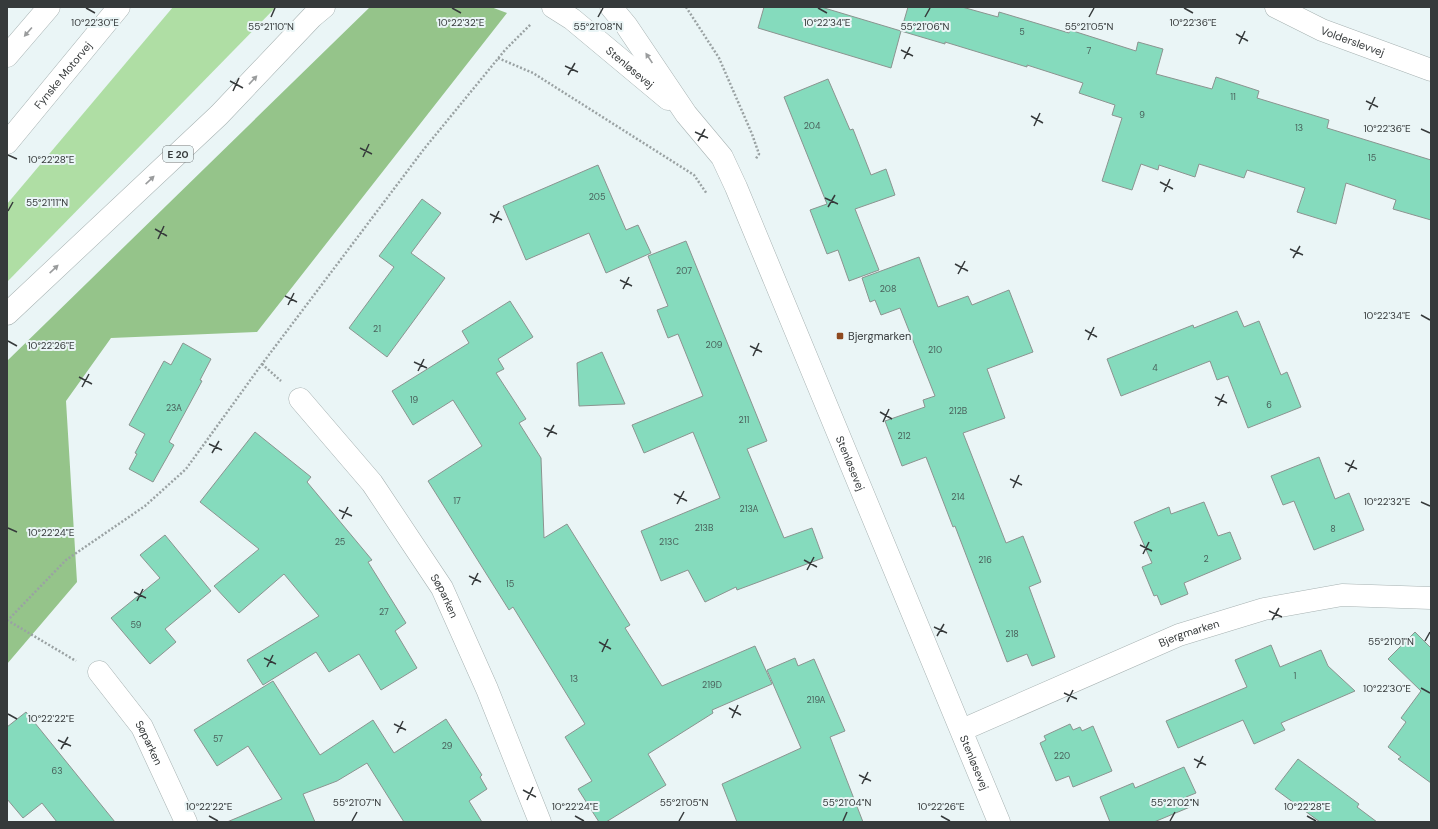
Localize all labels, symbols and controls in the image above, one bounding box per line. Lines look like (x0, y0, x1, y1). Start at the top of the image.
text: 10°22'30"E (71, 16, 119, 29)
text: 10°22'32"E (438, 16, 485, 29)
text: 10°22'34"E (803, 16, 851, 29)
text: 10°22'36"E (1169, 16, 1217, 29)
text: 55°21'10"N (248, 20, 294, 33)
text: 55°21'08"N (574, 20, 623, 33)
text: 55°21'06"N (900, 20, 950, 33)
text: 55°21'05"N (1065, 20, 1113, 33)
street label: Volderslevvej (1319, 23, 1387, 59)
house number: 5 (1019, 26, 1025, 38)
one-way arrow (24, 27, 33, 36)
street label: Fynske Motorvej (31, 39, 95, 112)
street label: Stenløsevej (603, 43, 657, 91)
house number: 7 (1087, 45, 1092, 57)
one-way arrow (645, 53, 653, 64)
one-way arrow (248, 75, 258, 85)
house number: 11 (1230, 91, 1236, 103)
house number: 9 (1139, 109, 1145, 121)
house number: 204 (804, 120, 821, 132)
house number: 13 (1295, 122, 1303, 134)
text: 10°22'36"E (1363, 122, 1411, 135)
road number: E 20 (163, 146, 193, 162)
house number: 15 (1368, 152, 1376, 164)
text: 10°22'28"E (28, 153, 75, 166)
one-way arrow (145, 176, 154, 185)
house number: 205 (589, 191, 605, 203)
text: 55°21'11"N (26, 196, 68, 209)
one-way arrow (49, 264, 59, 273)
house number: 207 (676, 265, 692, 277)
house number: 208 (880, 283, 896, 295)
text: 10°22'34"E (1363, 309, 1411, 322)
house number: 21 (373, 323, 381, 335)
place label: Bjergmarken (848, 329, 911, 343)
marker: Bjergmarken (835, 331, 845, 341)
text: 10°22'26"E (27, 339, 75, 352)
house number: 209 (706, 339, 723, 351)
house number: 210 (928, 344, 942, 356)
house number: 4 (1152, 362, 1158, 374)
house number: 19 (410, 394, 419, 406)
house number: 6 (1266, 399, 1272, 411)
house number: 23A (166, 402, 182, 414)
house number: 212B (949, 405, 967, 417)
house number: 211 (739, 414, 750, 426)
house number: 212 (897, 430, 911, 442)
street label: Stenløsevej (833, 434, 868, 493)
house number: 214 (951, 491, 965, 503)
house number: 17 (453, 495, 461, 507)
text: 10°22'32"E (1364, 495, 1411, 508)
house number: 213A (740, 503, 758, 515)
house number: 213B (695, 522, 713, 534)
house number: 8 (1330, 523, 1336, 535)
text: 10°22'24"E (28, 526, 75, 539)
house number: 25 (335, 536, 345, 548)
house number: 213C (659, 536, 679, 548)
house number: 2 (1203, 553, 1209, 565)
house number: 216 (978, 554, 992, 566)
street label: Søparken (427, 571, 461, 620)
house number: 15 (506, 578, 514, 590)
house number: 27 (379, 606, 389, 618)
street label: Bjergmarken (1156, 616, 1221, 650)
house number: 59 (131, 619, 142, 631)
house number: 218 (1005, 628, 1019, 640)
text: 55°21'01"N (1368, 635, 1414, 648)
house number: 1 (1294, 670, 1297, 682)
house number: 13 (570, 673, 578, 685)
house number: 219D (702, 679, 722, 691)
text: 10°22'30"E (1363, 682, 1411, 695)
house number: 219A (806, 694, 826, 706)
text: 10°22'22"E (28, 712, 75, 725)
street label: Søparken (132, 717, 166, 767)
house number: 57 (213, 733, 223, 745)
street label: Stenløsevej (957, 733, 992, 792)
house number: 29 (442, 740, 453, 752)
house number: 220 (1054, 750, 1070, 762)
house number: 63 (52, 765, 62, 777)
text: 55°21'07"N (333, 796, 381, 809)
text: 55°21'05"N (660, 796, 708, 809)
text: 55°21'04"N (823, 796, 871, 809)
text: 55°21'02"N (1151, 796, 1199, 809)
text: 10°22'22"E (186, 800, 233, 813)
text: 10°22'24"E (552, 800, 599, 813)
text: 10°22'26"E (917, 800, 965, 813)
text: 10°22'28"E (1284, 800, 1331, 813)

